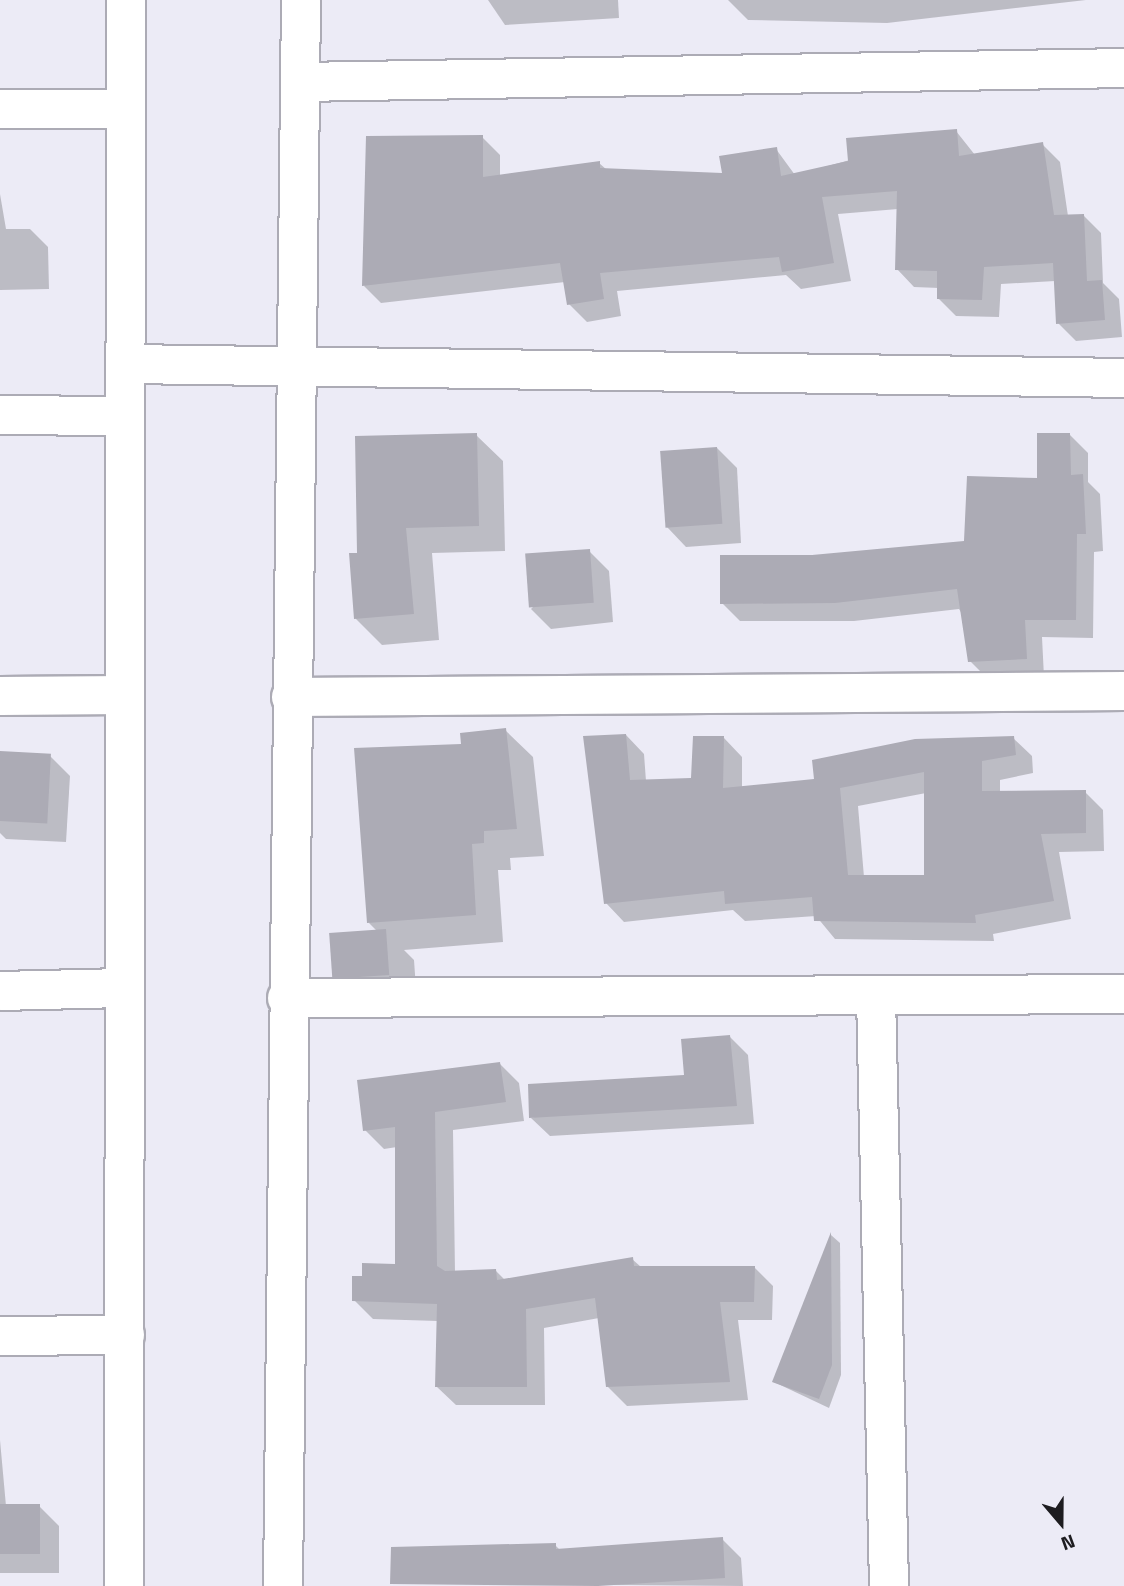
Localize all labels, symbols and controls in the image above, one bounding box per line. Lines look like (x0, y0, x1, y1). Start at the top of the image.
north arrow (1026, 1488, 1096, 1558)
text: N (1057, 1527, 1080, 1559)

